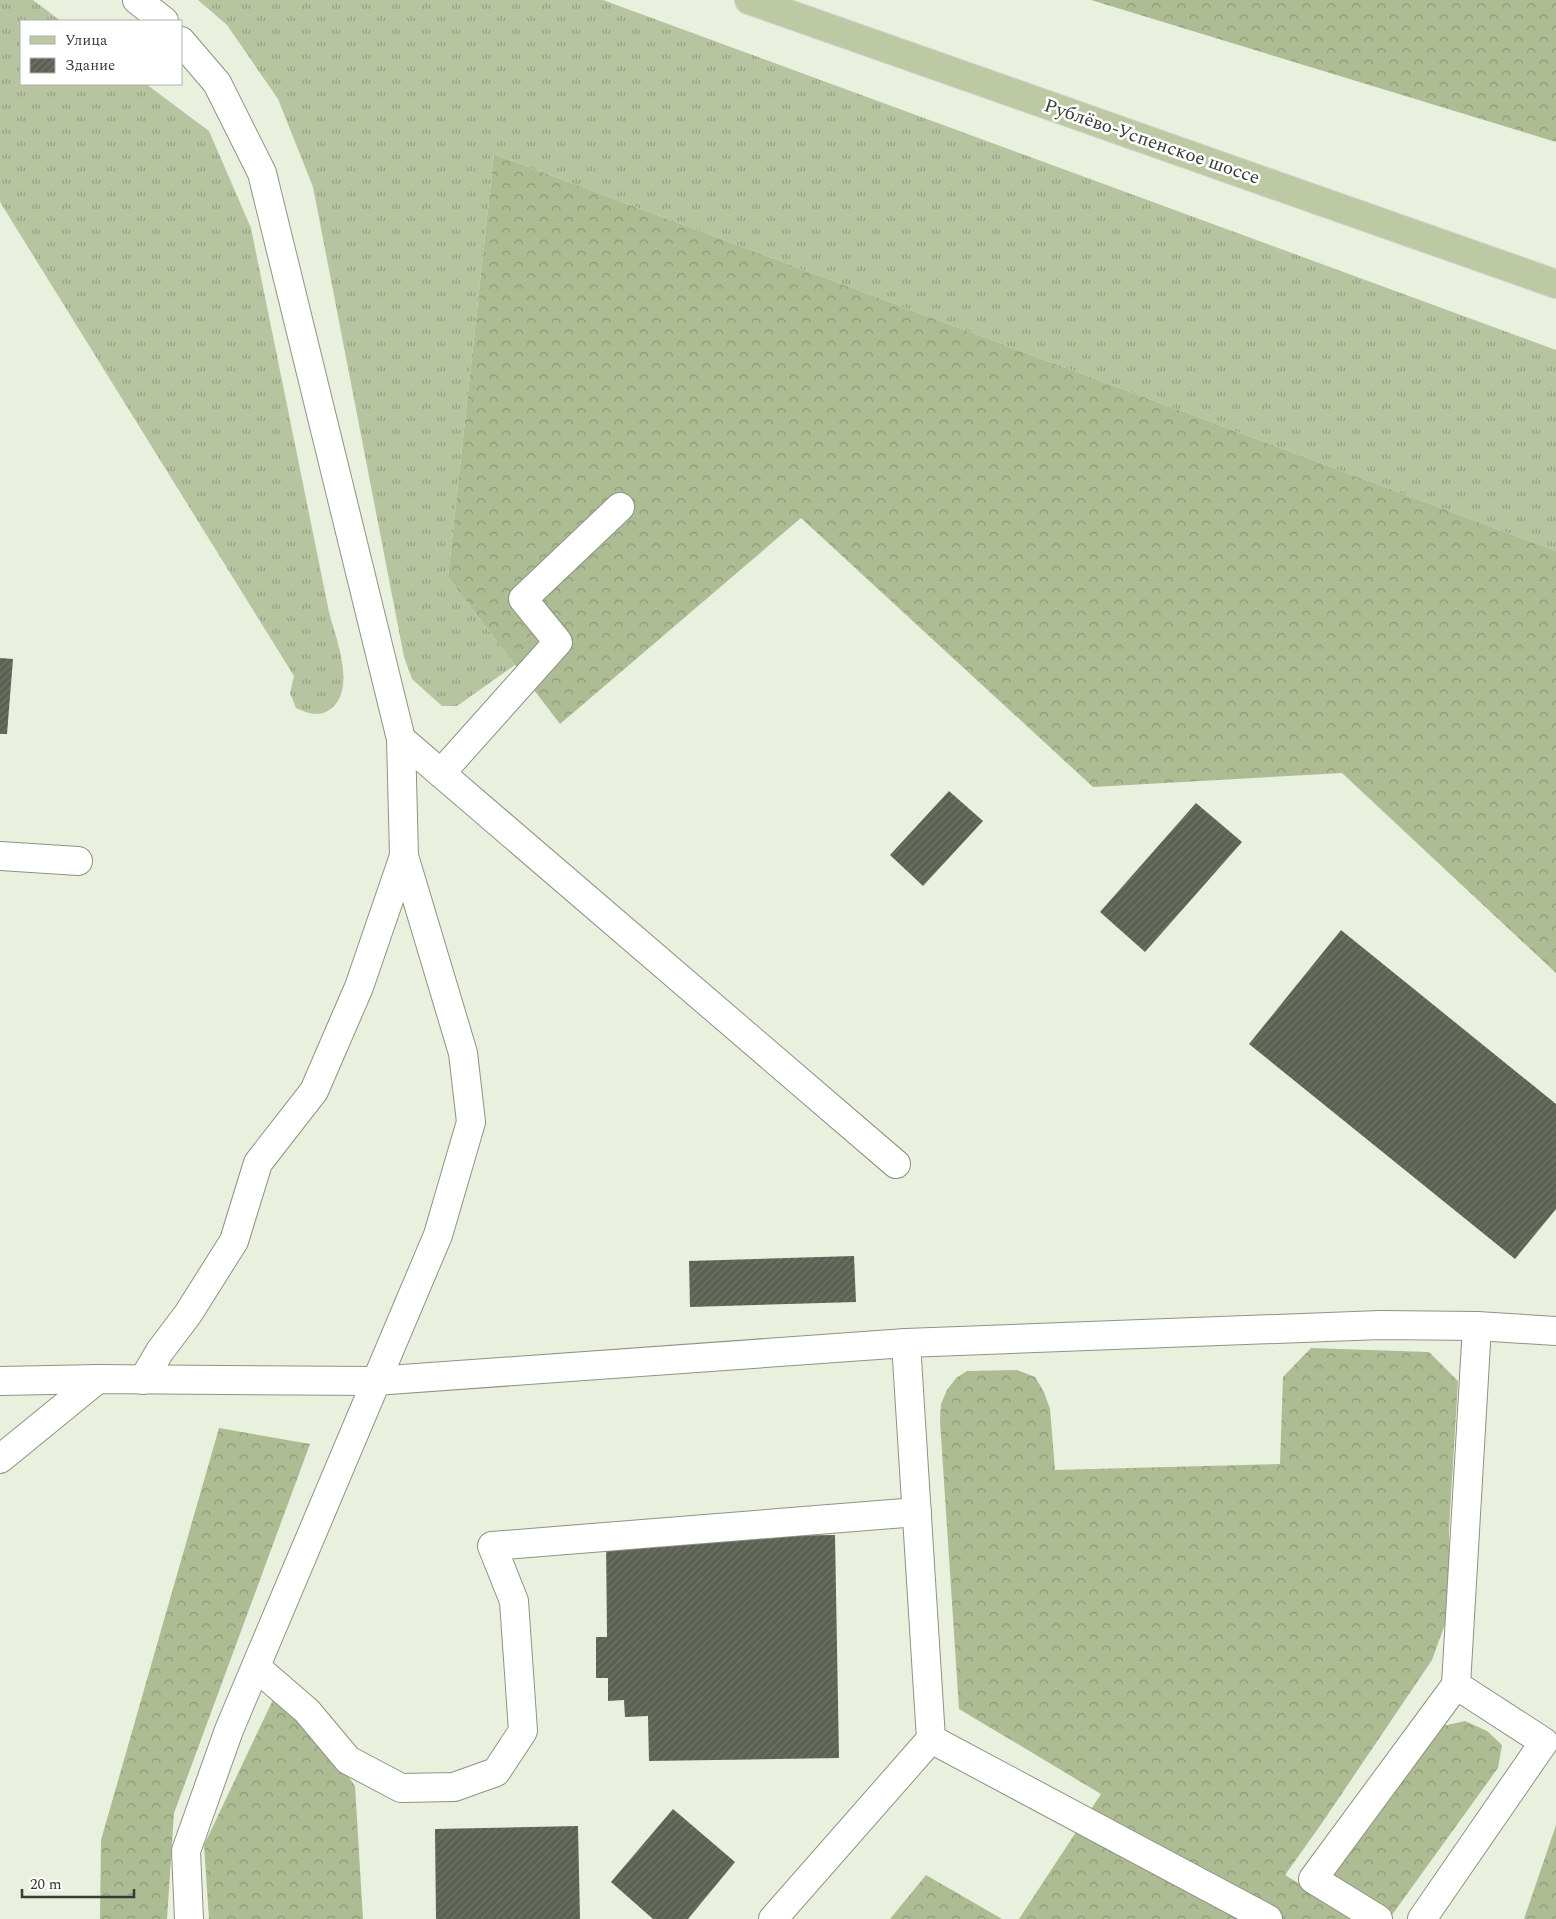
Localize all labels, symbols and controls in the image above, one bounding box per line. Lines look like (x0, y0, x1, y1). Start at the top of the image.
legend (20, 20, 182, 85)
text: Улица (65, 29, 108, 52)
text: Здание (65, 54, 115, 77)
street label: Рублёво-Успенское шоссе (1040, 91, 1264, 193)
scale bar (22, 1866, 135, 1898)
text: 20 m (30, 1873, 62, 1896)

